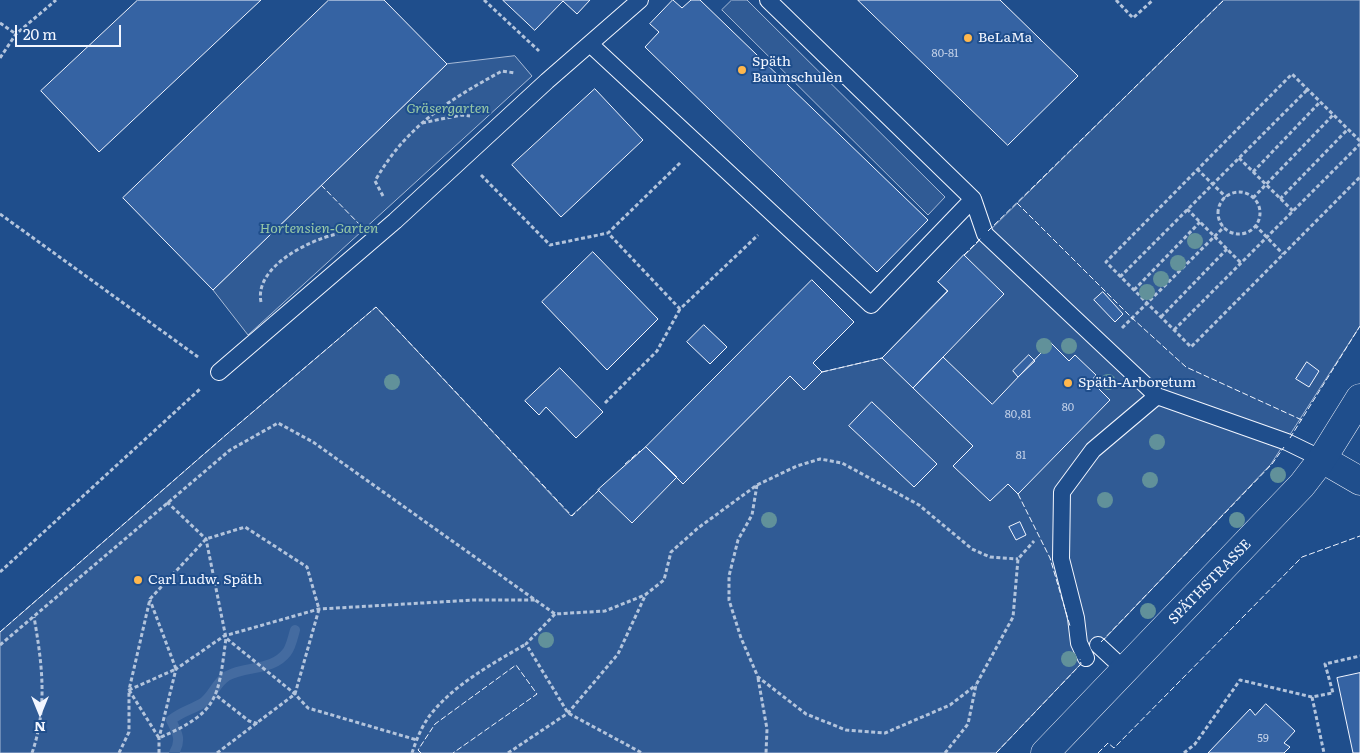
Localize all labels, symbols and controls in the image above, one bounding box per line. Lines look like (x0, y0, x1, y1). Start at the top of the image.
scale bar (18, 15, 124, 47)
text: 20 m (23, 22, 57, 45)
place label: BeLaMa (978, 30, 1032, 46)
marker: BeLaMa (962, 32, 974, 44)
house number: 80-81 (932, 47, 958, 61)
place label: Späth Baumschulen (752, 54, 843, 86)
marker: Späth Baumschulen (736, 64, 748, 76)
park label: Gräsergarten (406, 101, 490, 117)
park label: Hortensien-Garten (260, 221, 378, 237)
place label: Späth-Arboretum (1078, 375, 1196, 391)
marker: Späth-Arboretum (1062, 377, 1074, 389)
house number: 80 (1062, 401, 1074, 415)
house number: 80,81 (1005, 408, 1031, 422)
house number: 81 (1016, 449, 1026, 463)
street label: SPÄTHSTRASSE (1165, 536, 1255, 628)
place label: Carl Ludw. Späth (148, 572, 262, 588)
marker: Carl Ludw. Späth (132, 574, 144, 586)
north arrow (15, 688, 65, 738)
text: N (34, 718, 46, 738)
house number: 59 (1257, 732, 1269, 746)

